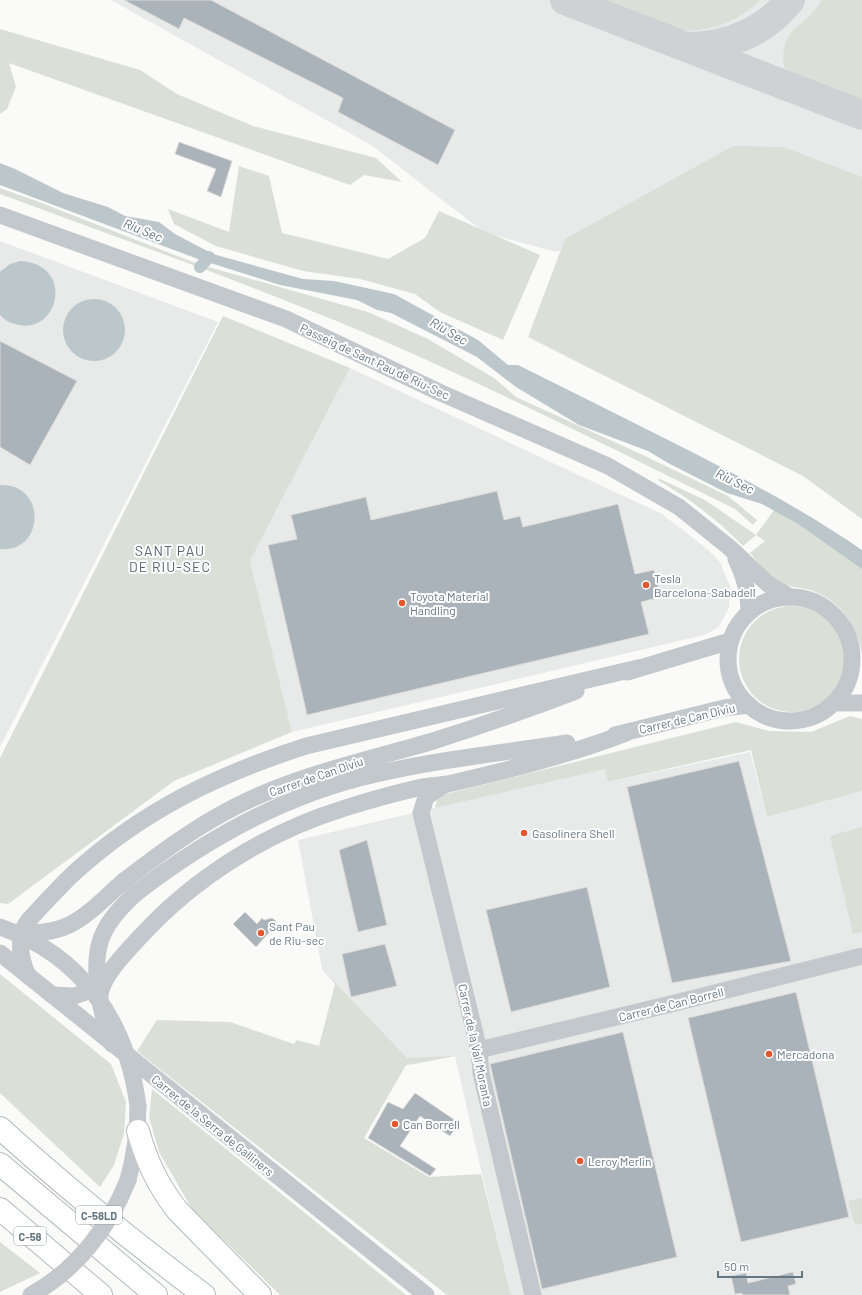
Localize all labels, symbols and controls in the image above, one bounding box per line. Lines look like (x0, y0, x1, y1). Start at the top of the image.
water label: Riu Sec (121, 215, 165, 245)
water label: Riu Sec (427, 314, 471, 348)
street label: Passeig de Sant Pau de Riu-Sec (298, 320, 452, 402)
water label: Riu Sec (713, 465, 757, 497)
district label: SANT PAU DE RIU-SEC (129, 542, 211, 575)
place label: Tesla Barcelona-Sabadell (654, 571, 755, 599)
marker: Tesla Barcelona-Sabadell (641, 580, 651, 590)
place label: Toyota Material Handling (410, 589, 489, 617)
marker: Toyota Material Handling (397, 598, 407, 608)
street label: Carrer de Can Diviu (637, 700, 737, 736)
street label: Carrer de Can Diviu (267, 753, 365, 799)
place label: Gasolinera Shell (532, 826, 615, 840)
marker: Gasolinera Shell (519, 828, 529, 838)
place label: Sant Pau de Riu-sec (269, 919, 324, 947)
marker: Sant Pau de Riu-sec (256, 928, 266, 938)
street label: Carrer de la Vall Moranta (456, 982, 496, 1108)
street label: Carrer de Can Borrell (617, 984, 725, 1024)
place label: Mercadona (777, 1047, 834, 1061)
marker: Mercadona (764, 1049, 774, 1059)
street label: Carrer de la Serra de Galliners (149, 1072, 277, 1179)
place label: Can Borrell (403, 1117, 460, 1131)
marker: Can Borrell (390, 1119, 400, 1129)
place label: Leroy Merlin (588, 1154, 651, 1168)
marker: Leroy Merlin (575, 1156, 585, 1166)
road number: C-58LD (76, 1206, 122, 1224)
road number: C-58 (14, 1227, 46, 1245)
scale bar (718, 1253, 802, 1279)
text: 50 m (724, 1259, 749, 1273)

